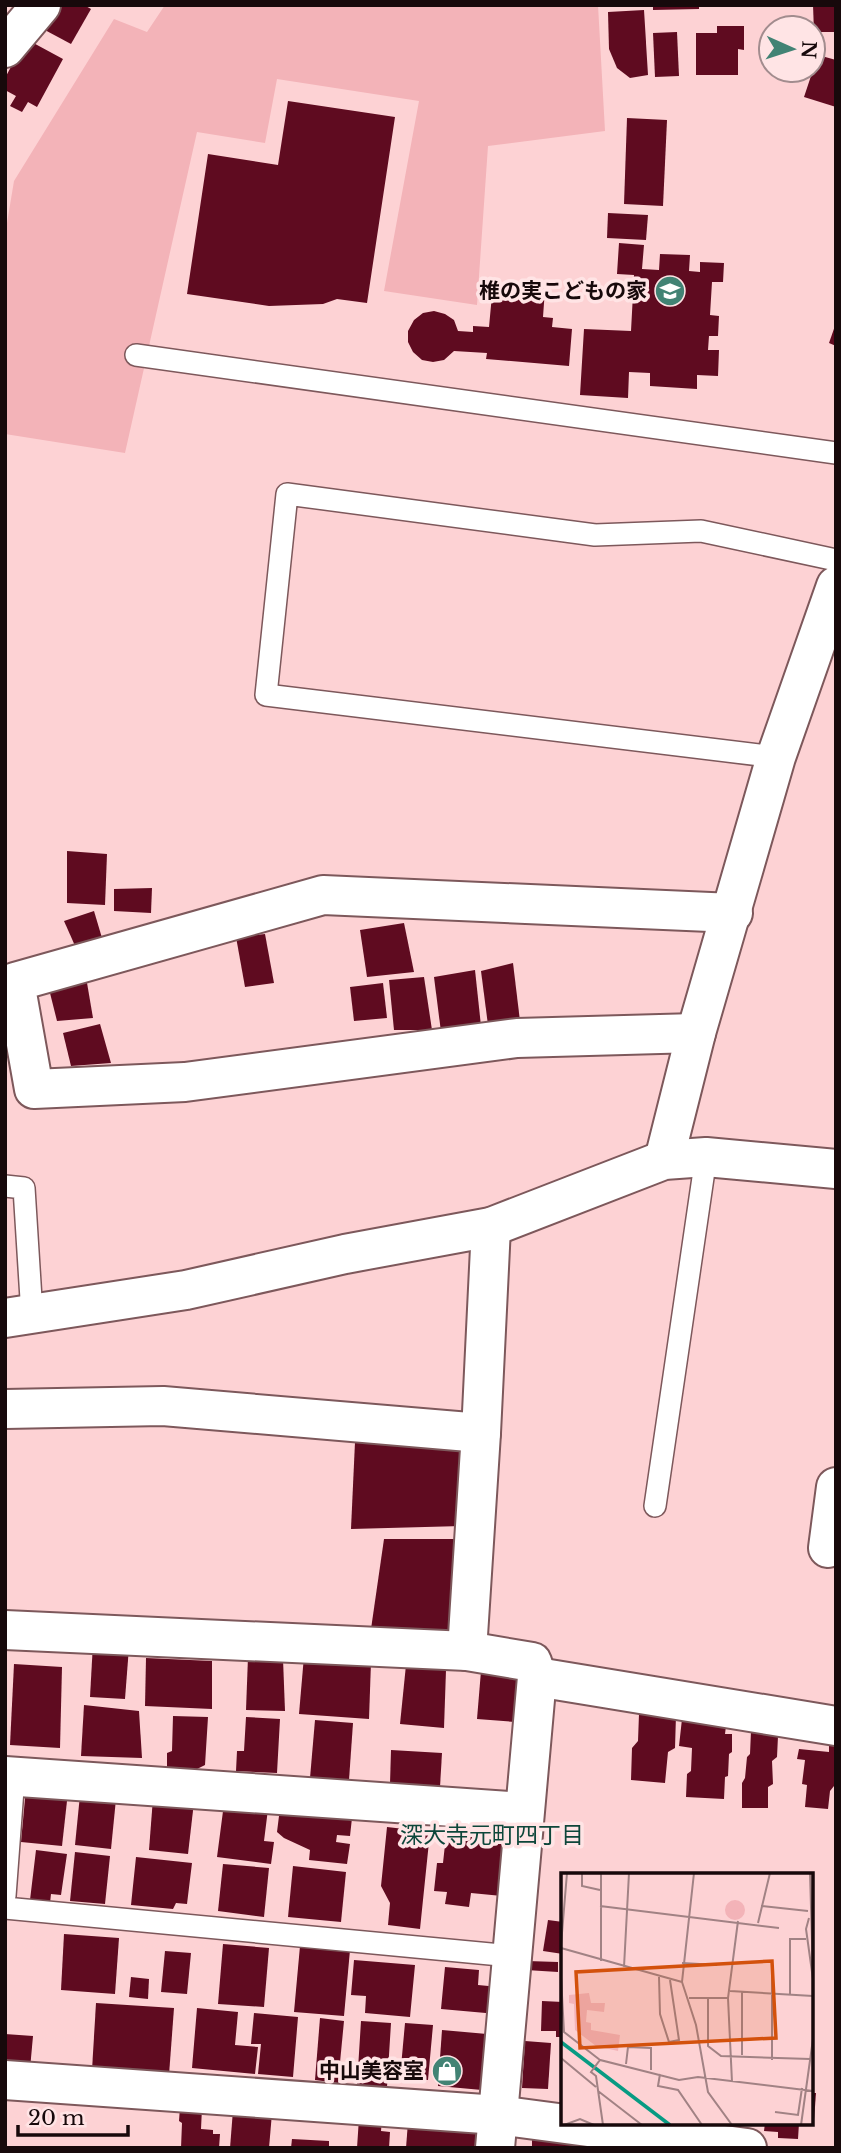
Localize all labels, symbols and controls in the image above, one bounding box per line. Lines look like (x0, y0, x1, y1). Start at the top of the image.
north arrow (757, 14, 827, 84)
text: N (797, 40, 820, 60)
school or university icon: 椎の実こどもの家 (653, 274, 687, 308)
place label: 椎の実こどもの家 (479, 278, 647, 304)
district label: 深大寺元町四丁目 (400, 1821, 584, 1849)
inset map (561, 1873, 813, 2125)
shop icon: 中山美容室 (430, 2054, 464, 2088)
place label: 中山美容室 (319, 2058, 424, 2084)
scale bar (18, 2094, 128, 2138)
text: 20 m (28, 2105, 85, 2131)

